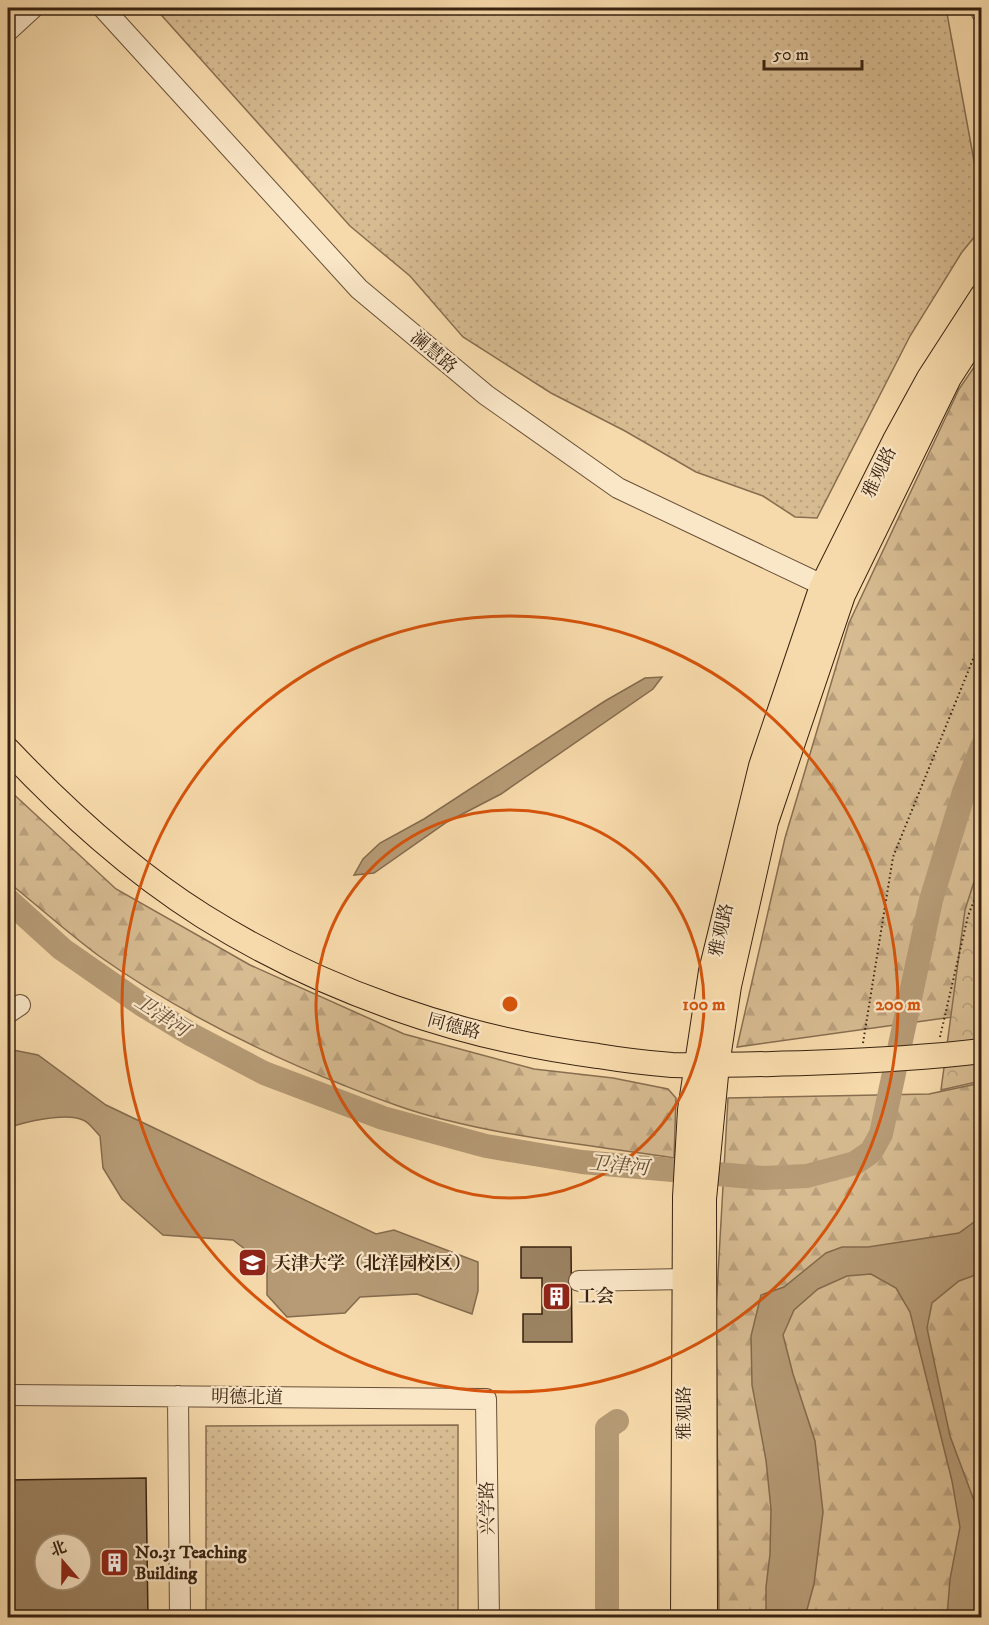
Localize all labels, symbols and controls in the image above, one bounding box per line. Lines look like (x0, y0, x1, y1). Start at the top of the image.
scale bar (764, 33, 862, 71)
text: 50 m (773, 44, 809, 66)
street label: 澜慧路 (406, 327, 461, 379)
street label: 雅观路 (858, 443, 902, 502)
street label: 雅观路 (705, 901, 739, 959)
water label: 卫津河 (129, 989, 196, 1045)
centre of rings (500, 994, 520, 1014)
text: 100 m (682, 994, 726, 1016)
text: 200 m (875, 994, 921, 1016)
street label: 同德路 (425, 1009, 483, 1045)
water label: 卫津河 (588, 1151, 653, 1182)
school or university icon: 天津大学（北洋园校区） (236, 1247, 268, 1279)
place label: 天津大学（北洋园校区） (273, 1253, 471, 1275)
building icon: 工会 (541, 1280, 573, 1312)
place label: 工会 (578, 1286, 614, 1308)
street label: 明德北道 (211, 1386, 283, 1410)
street label: 雅观路 (674, 1386, 696, 1440)
street label: 兴学路 (477, 1481, 499, 1535)
north arrow (33, 1532, 93, 1592)
text: 北 (47, 1537, 69, 1561)
place label: No.31 Teaching Building (135, 1542, 248, 1585)
building icon: No.31 Teaching Building (98, 1546, 130, 1578)

